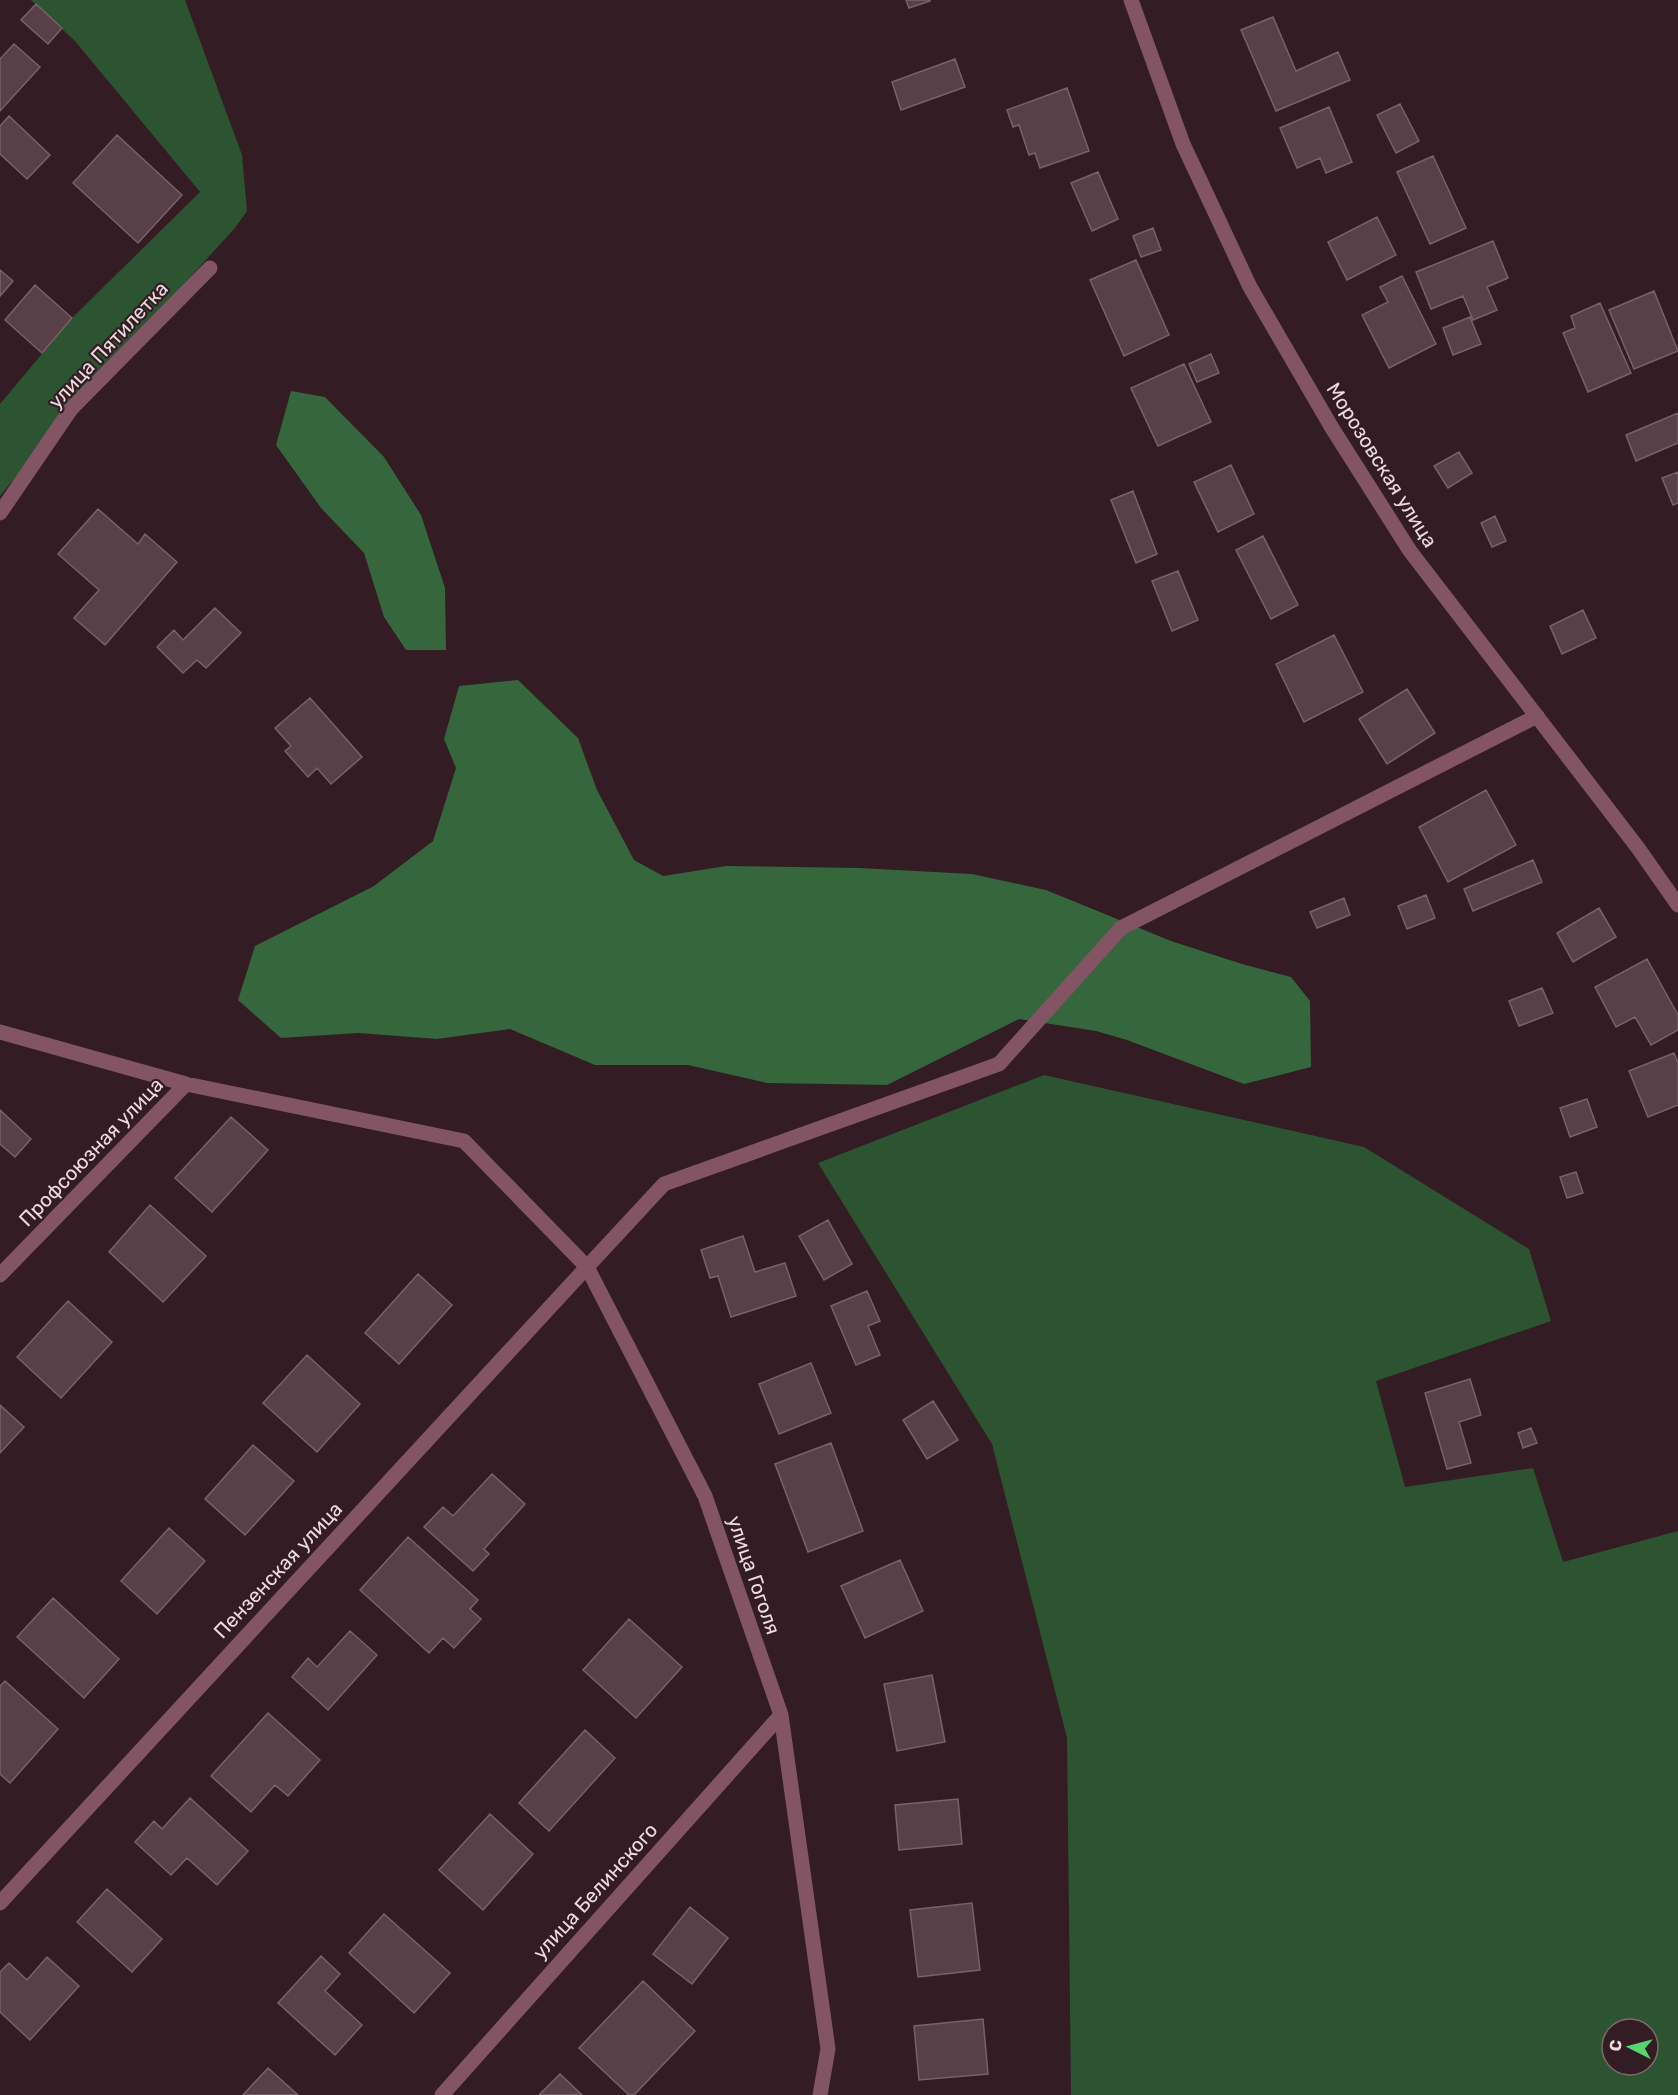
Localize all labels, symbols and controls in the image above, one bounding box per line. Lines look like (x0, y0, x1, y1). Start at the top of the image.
street label: улица Пятилетка (43, 277, 173, 413)
street label: Морозовская улица (1322, 378, 1442, 552)
street label: Профсоюзная улица (14, 1073, 168, 1231)
street label: Пензенская улица (209, 1497, 347, 1643)
street label: улица Гоголя (722, 1512, 786, 1638)
street label: улица Белинского (528, 1818, 662, 1964)
north arrow (1600, 2017, 1660, 2077)
text: С (1606, 2039, 1626, 2052)

